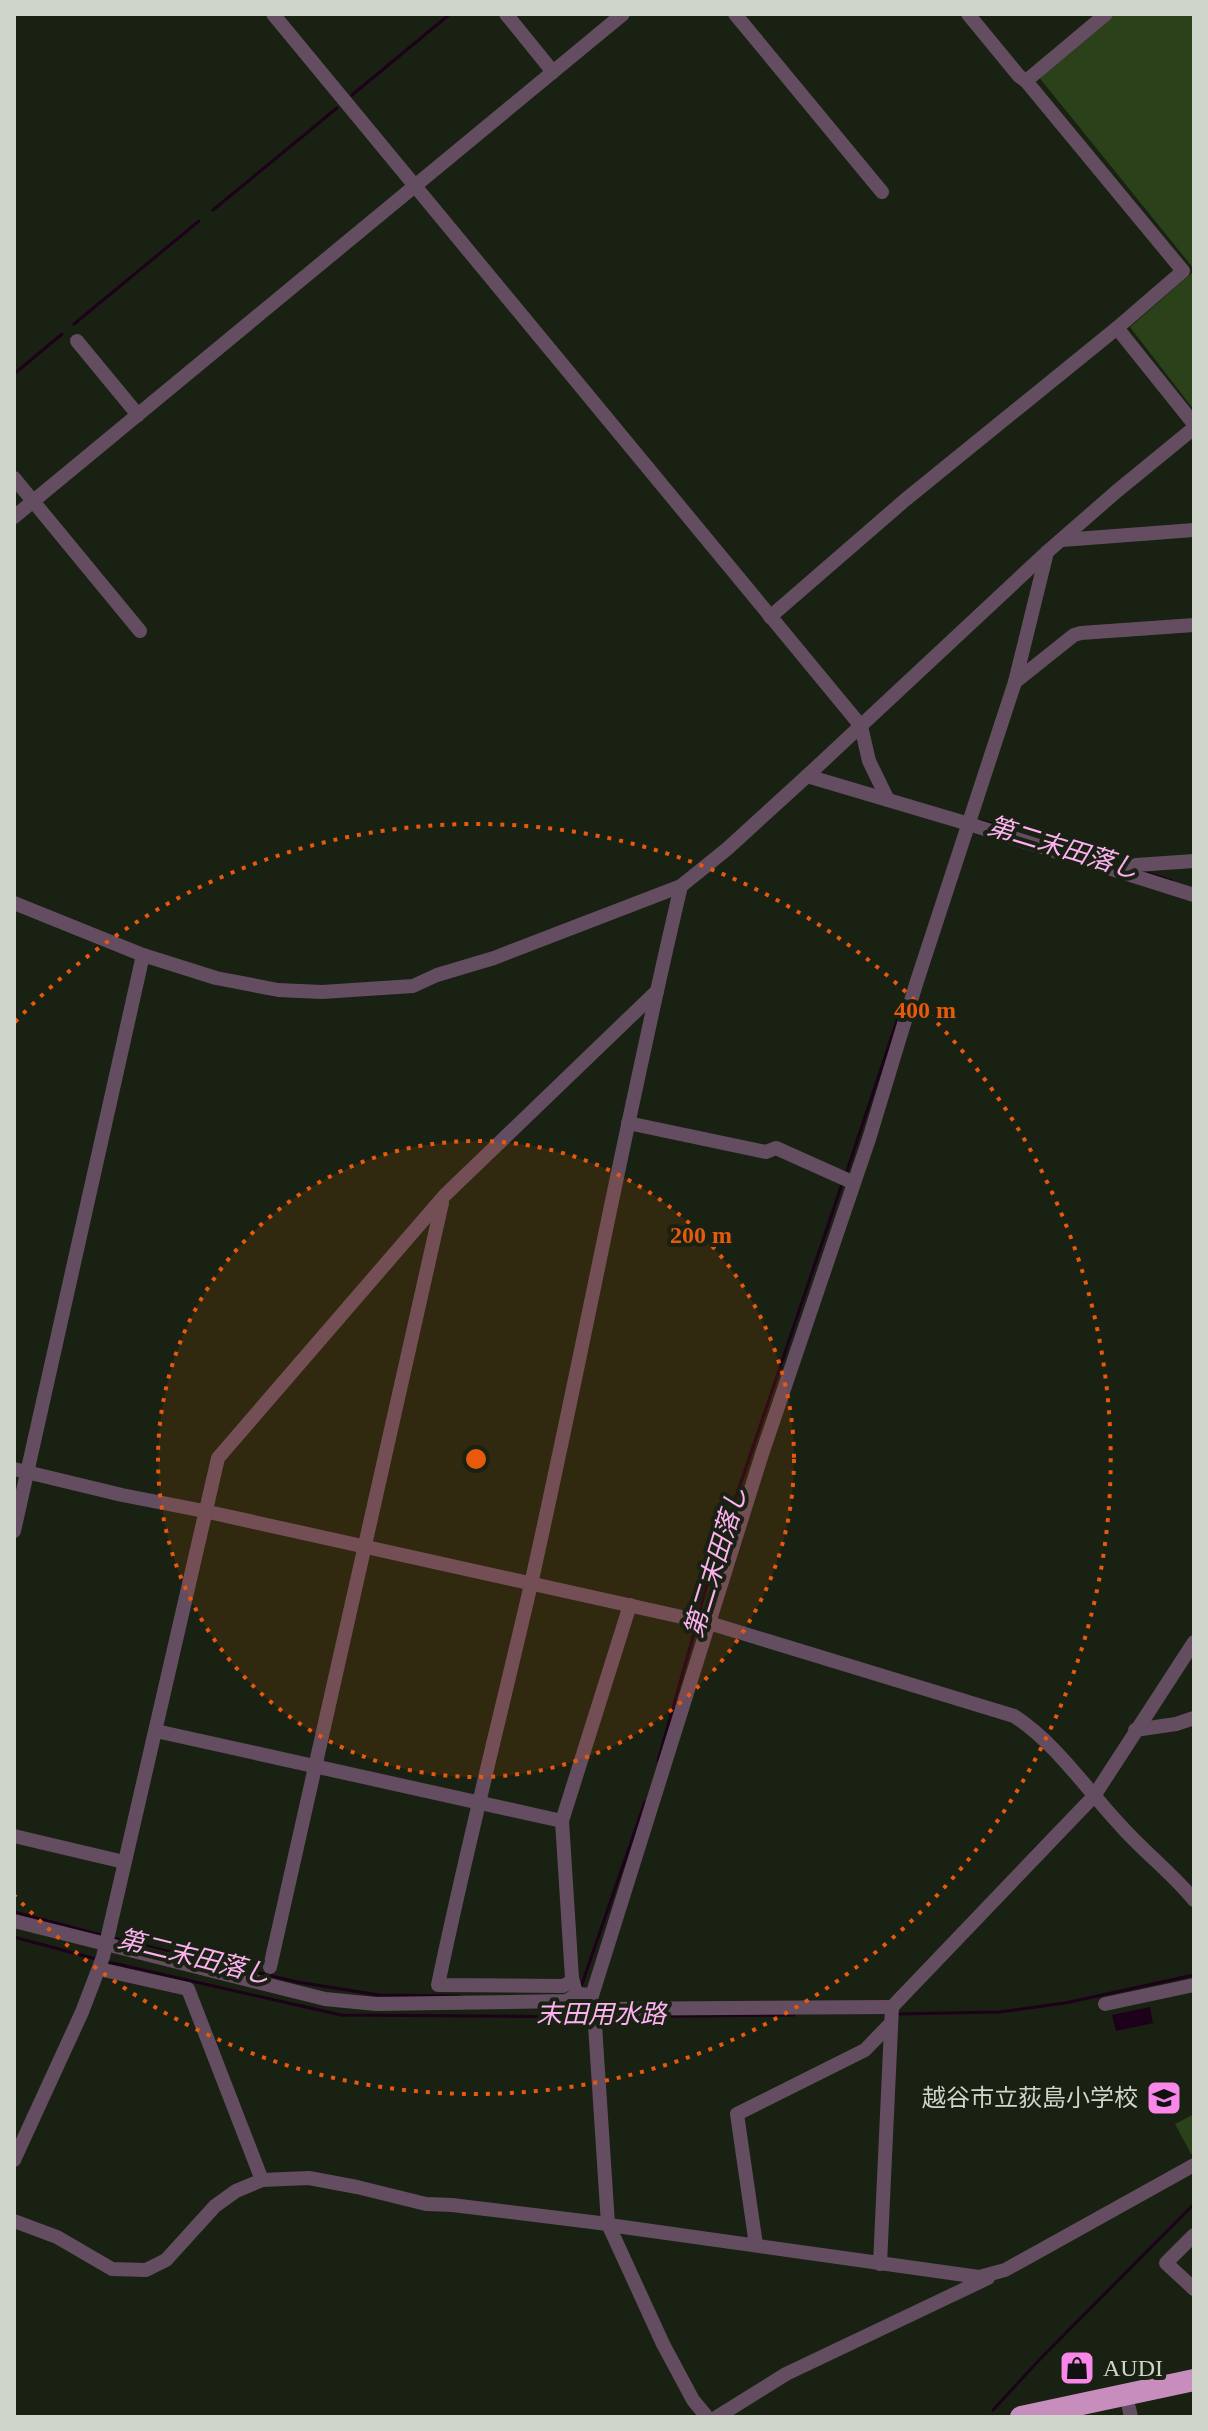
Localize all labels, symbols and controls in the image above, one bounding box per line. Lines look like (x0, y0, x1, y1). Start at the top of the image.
water label: 第二末田落し (984, 811, 1142, 885)
text: 400 m (894, 997, 956, 1023)
text: 200 m (670, 1222, 732, 1248)
centre of rings (462, 1445, 490, 1473)
water label: 第二末田落し (679, 1483, 753, 1641)
water label: 第二末田落し (115, 1924, 273, 1990)
water label: 末田用水路 (536, 2000, 668, 2029)
school or university icon: 越谷市立荻島小学校 (1145, 2079, 1183, 2117)
place label: 越谷市立荻島小学校 (922, 2085, 1138, 2111)
shop icon: AUDI (1058, 2349, 1096, 2387)
place label: AUDI (1103, 2355, 1163, 2381)

